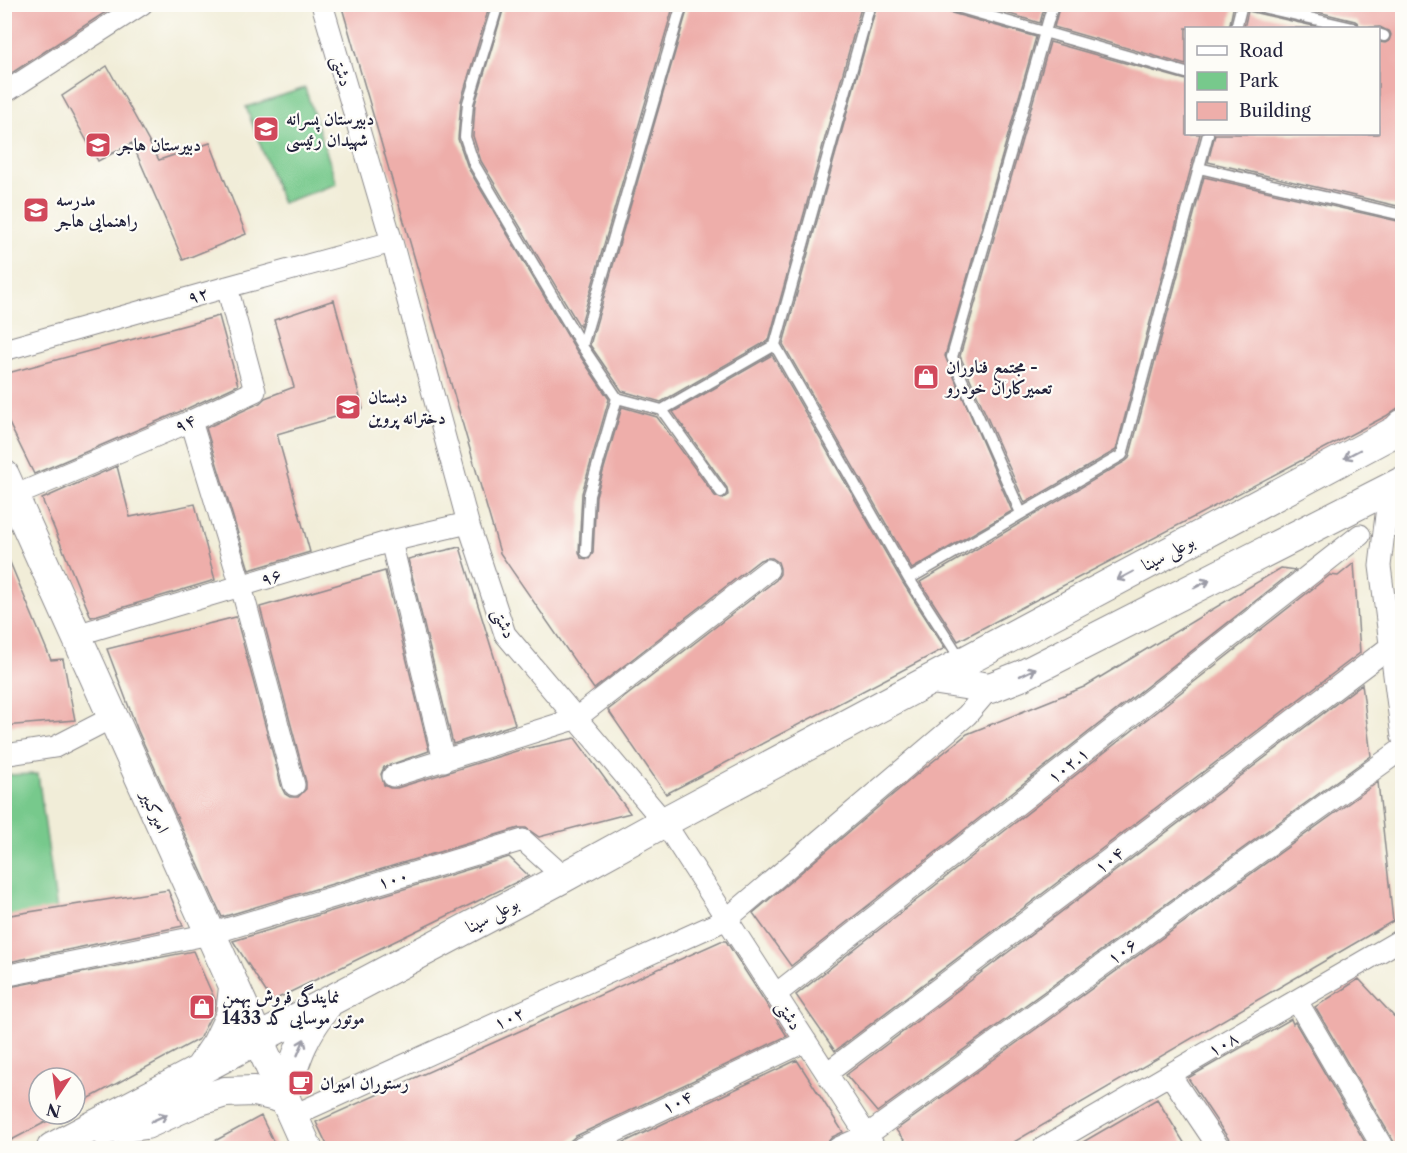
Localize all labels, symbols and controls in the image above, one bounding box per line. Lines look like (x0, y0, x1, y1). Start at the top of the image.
legend (1185, 27, 1380, 135)
text: Road (1239, 40, 1284, 62)
street label: دشتی (325, 53, 357, 90)
text: Park (1239, 70, 1280, 92)
text: Building (1239, 100, 1311, 122)
place label: دبیرستان پسرانه شهیدان رئیسی (286, 108, 374, 153)
school or university icon: دبیرستان پسرانه شهیدان رئیسی (251, 114, 281, 144)
school or university icon: دبیرستان هاجر (83, 130, 113, 160)
place label: دبیرستان هاجر (116, 134, 201, 156)
place label: مدرسه راهنمایی هاجر (54, 189, 138, 233)
school or university icon: مدرسه راهنمایی هاجر (21, 195, 51, 225)
street label: ۹۲ (185, 282, 211, 308)
place label: مجتمع فناوران - تعمیرکاران خودرو (944, 356, 1052, 399)
shop icon: مجتمع فناوران - تعمیرکاران خودرو (911, 362, 941, 392)
place label: دبستان دخترانه پروین (368, 386, 446, 430)
school or university icon: دبستان دخترانه پروین (333, 392, 363, 422)
street label: ۹۴ (171, 409, 199, 437)
one-way arrow (1344, 449, 1362, 461)
street label: بوعلی سینا (1138, 530, 1199, 578)
street label: ۹۶ (258, 563, 284, 591)
one-way arrow (1116, 571, 1134, 582)
one-way arrow (1193, 577, 1211, 589)
street label: دشتی (486, 604, 521, 643)
one-way arrow (1019, 665, 1037, 677)
street label: ۱۰۲.۱ (1043, 742, 1093, 788)
street label: امیرکبیر (135, 785, 174, 837)
street label: ۱۰۴ (1090, 842, 1128, 878)
street label: ۱۰۰ (375, 864, 411, 894)
street label: بوعلی سینا (462, 892, 523, 940)
street label: ۱۰۶ (1103, 933, 1141, 969)
place label: نمایندگی فروش بهمن موتور موسایی کد 1433 (222, 983, 365, 1030)
shop icon: نمایندگی فروش بهمن موتور موسایی کد 1433 (187, 992, 217, 1022)
street label: دشتی (770, 996, 807, 1035)
street label: ۱۰۲ (490, 1002, 528, 1034)
street label: ۱۰۸ (1204, 1027, 1242, 1061)
one-way arrow (295, 1038, 307, 1056)
north arrow (27, 1066, 87, 1126)
cafe icon: رستوران امیران (286, 1068, 316, 1098)
place label: رستوران امیران (320, 1072, 409, 1094)
street label: ۱۰۴ (658, 1085, 696, 1119)
text: N (45, 1099, 63, 1122)
one-way arrow (150, 1111, 168, 1123)

